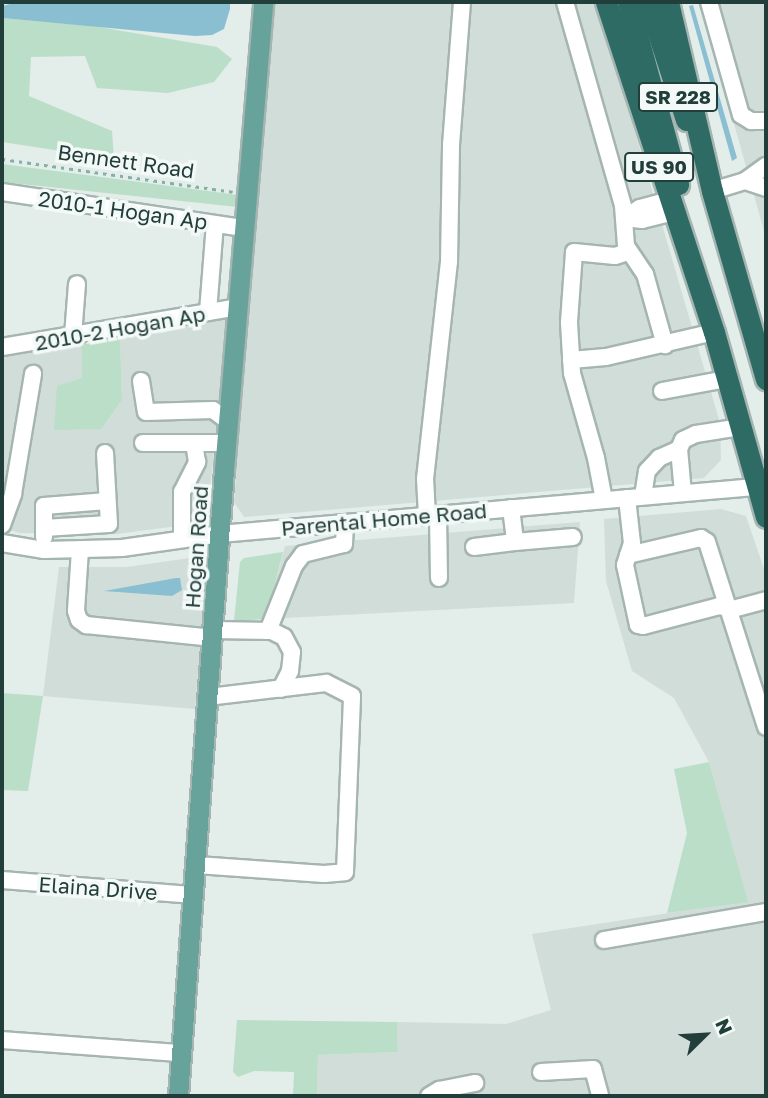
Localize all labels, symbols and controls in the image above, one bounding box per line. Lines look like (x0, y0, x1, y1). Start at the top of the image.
road number: SR 228 (638, 82, 718, 113)
street label: Bennett Road (56, 139, 196, 183)
road number: US 90 (624, 152, 694, 182)
street label: 2010-1 Hogan Ap (37, 186, 209, 234)
street label: 2010-2 Hogan Ap (33, 301, 207, 355)
street label: Hogan Road (179, 485, 213, 609)
street label: Parental Home Road (280, 497, 488, 541)
street label: Elaina Drive (38, 871, 158, 905)
north arrow (670, 1000, 740, 1070)
text: N (711, 1015, 738, 1038)

